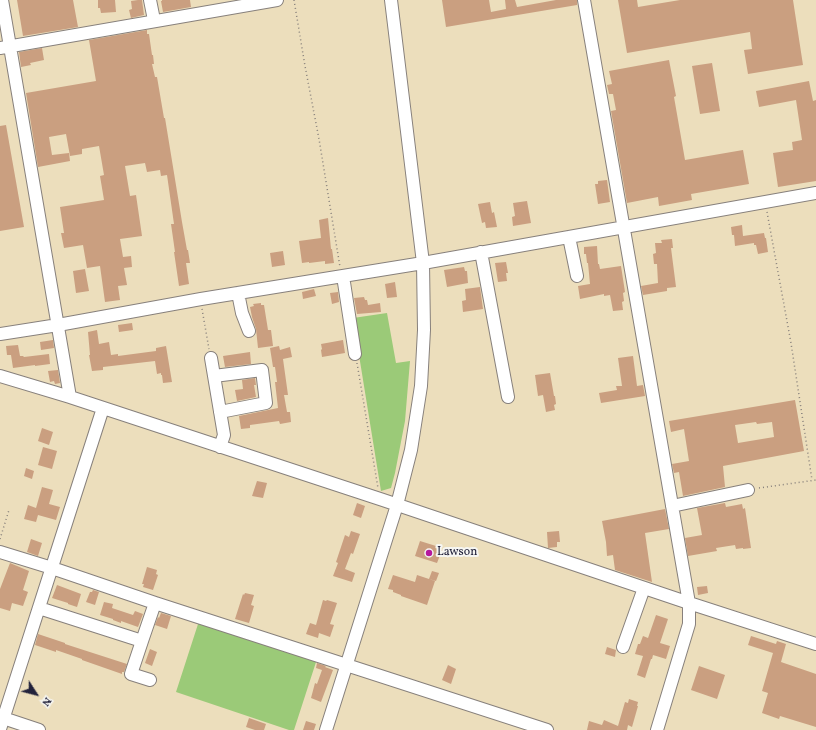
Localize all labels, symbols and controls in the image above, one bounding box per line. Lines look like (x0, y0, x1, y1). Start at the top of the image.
place label: Lawson (437, 546, 477, 560)
marker: Lawson (424, 548, 434, 558)
north arrow (16, 674, 56, 714)
text: N (38, 694, 55, 709)

